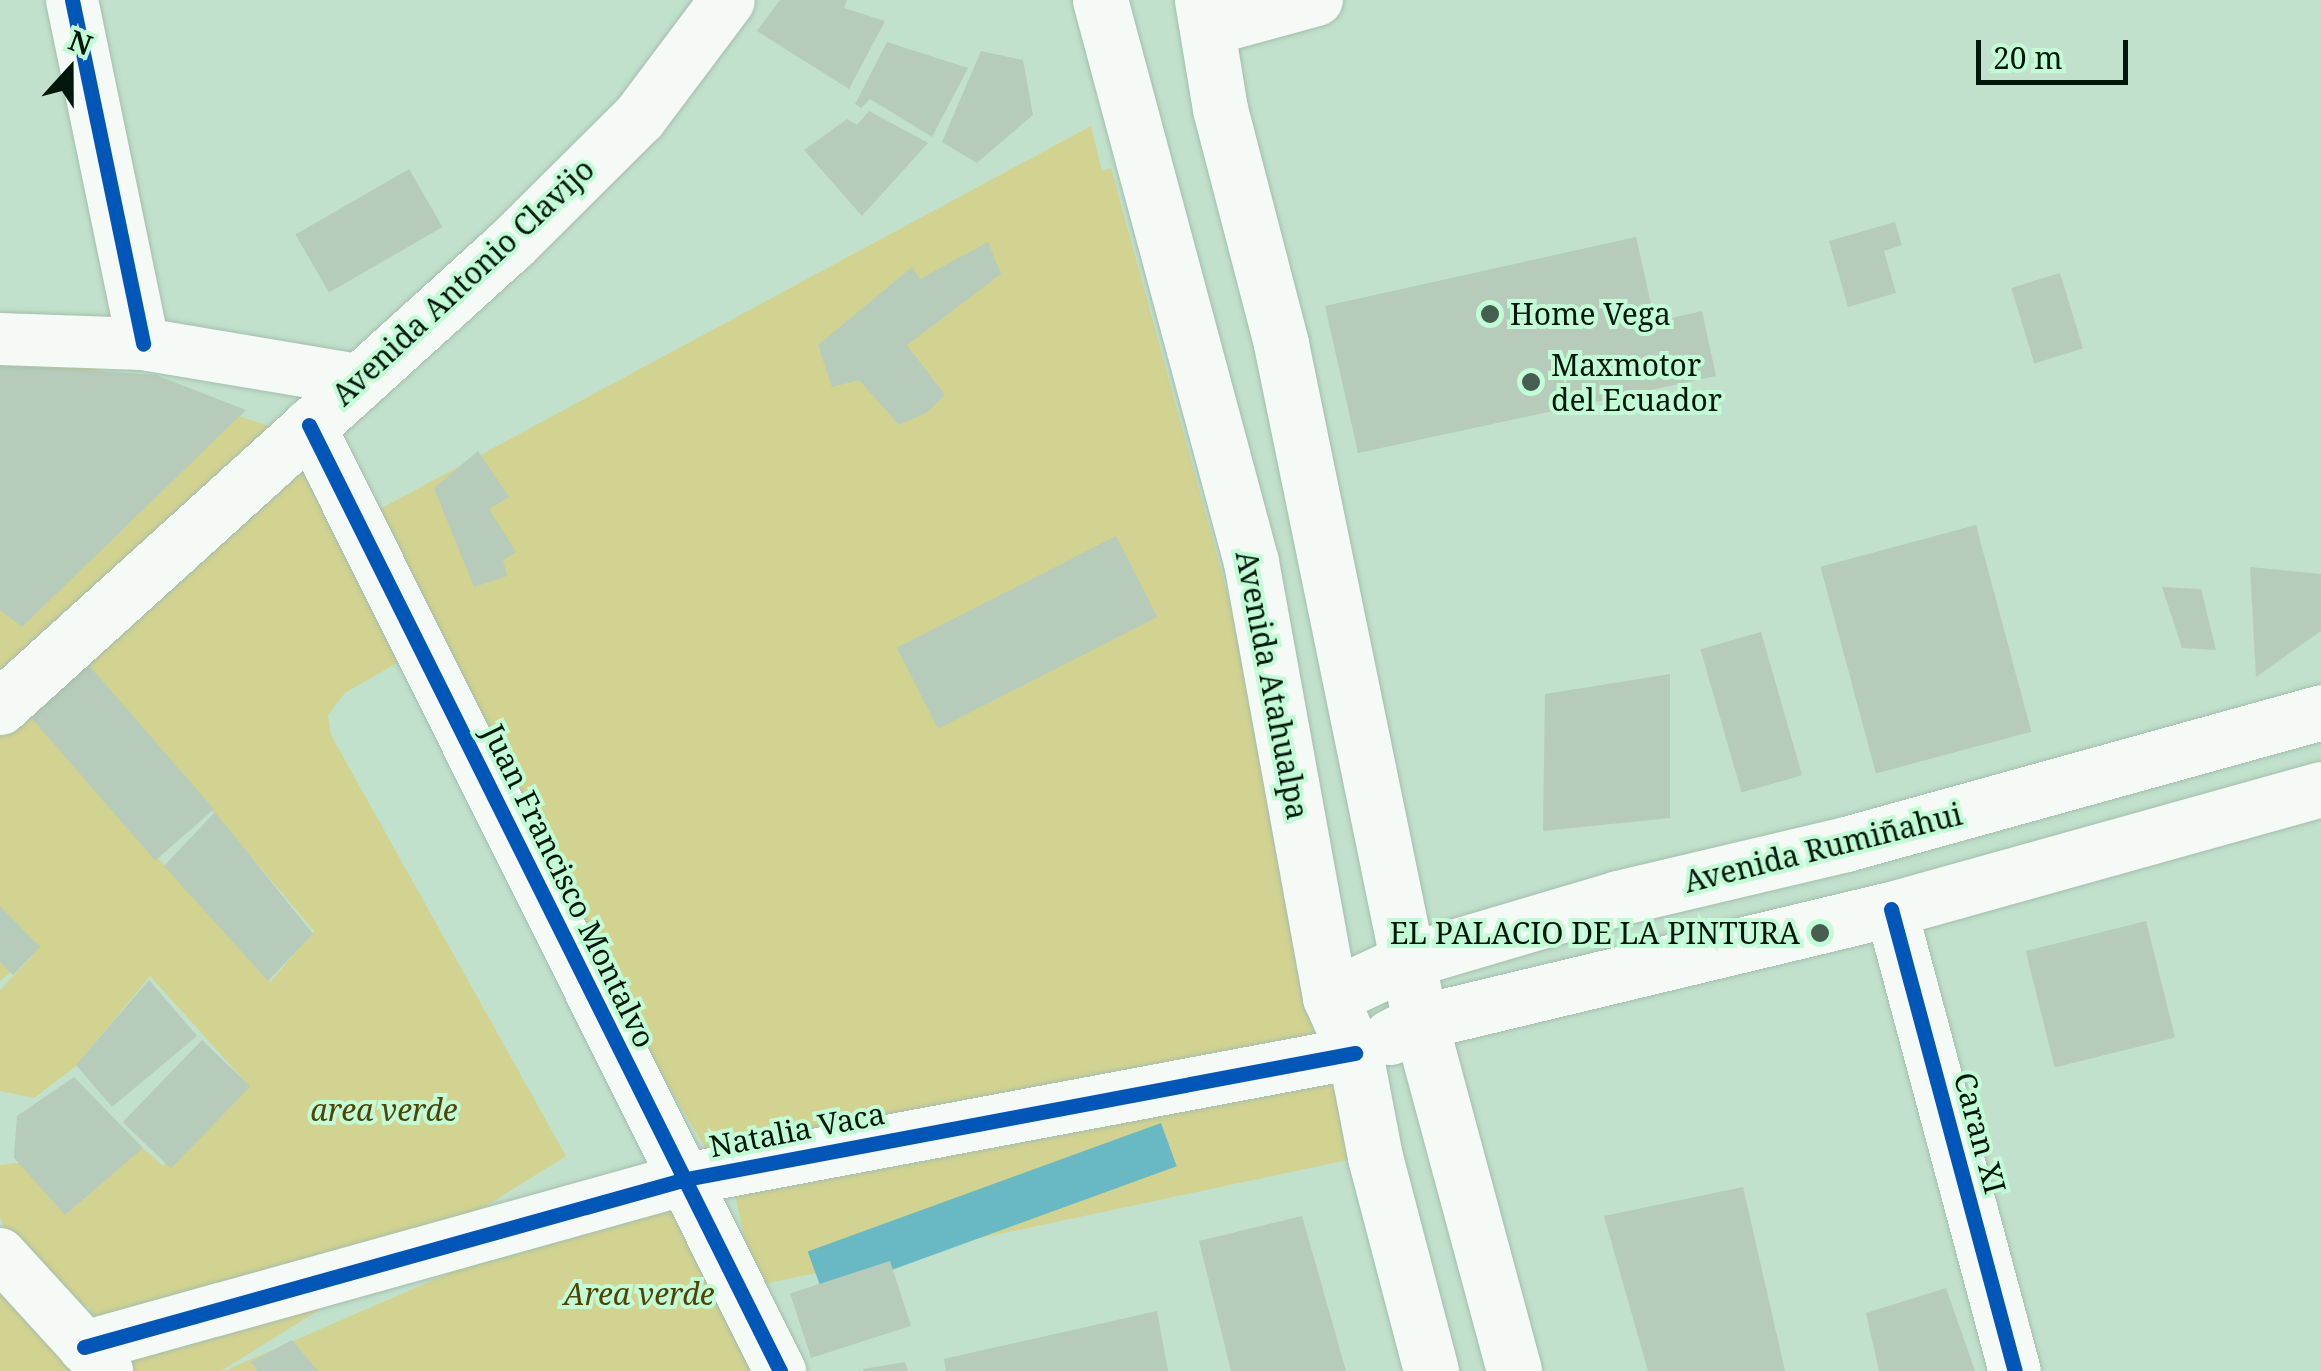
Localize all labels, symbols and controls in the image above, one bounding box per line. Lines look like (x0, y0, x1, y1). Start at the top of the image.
north arrow (20, 20, 120, 120)
text: N (64, 20, 98, 64)
scale bar (1981, 20, 2134, 82)
text: 20 m (1993, 37, 2063, 78)
street label: Avenida Antonio Clavijo (325, 151, 601, 413)
place label: Home Vega (1510, 296, 1671, 332)
marker: Home Vega (1479, 303, 1501, 325)
place label: Maxmotor del Ecuador (1551, 347, 1722, 418)
marker: Maxmotor del Ecuador (1520, 371, 1542, 393)
street label: Avenida Atahualpa (1228, 548, 1316, 822)
street label: Juan Francisco Montalvo (475, 718, 663, 1054)
street label: Avenida Rumiñahui (1680, 796, 1966, 900)
place label: EL PALACIO DE LA PINTURA (1390, 915, 1800, 951)
marker: EL PALACIO DE LA PINTURA (1809, 922, 1831, 944)
street label: Caran XI (1947, 1069, 2013, 1197)
park label: area verde (310, 1092, 458, 1128)
street label: Natalia Vaca (706, 1095, 888, 1165)
park label: Area verde (563, 1276, 715, 1312)

